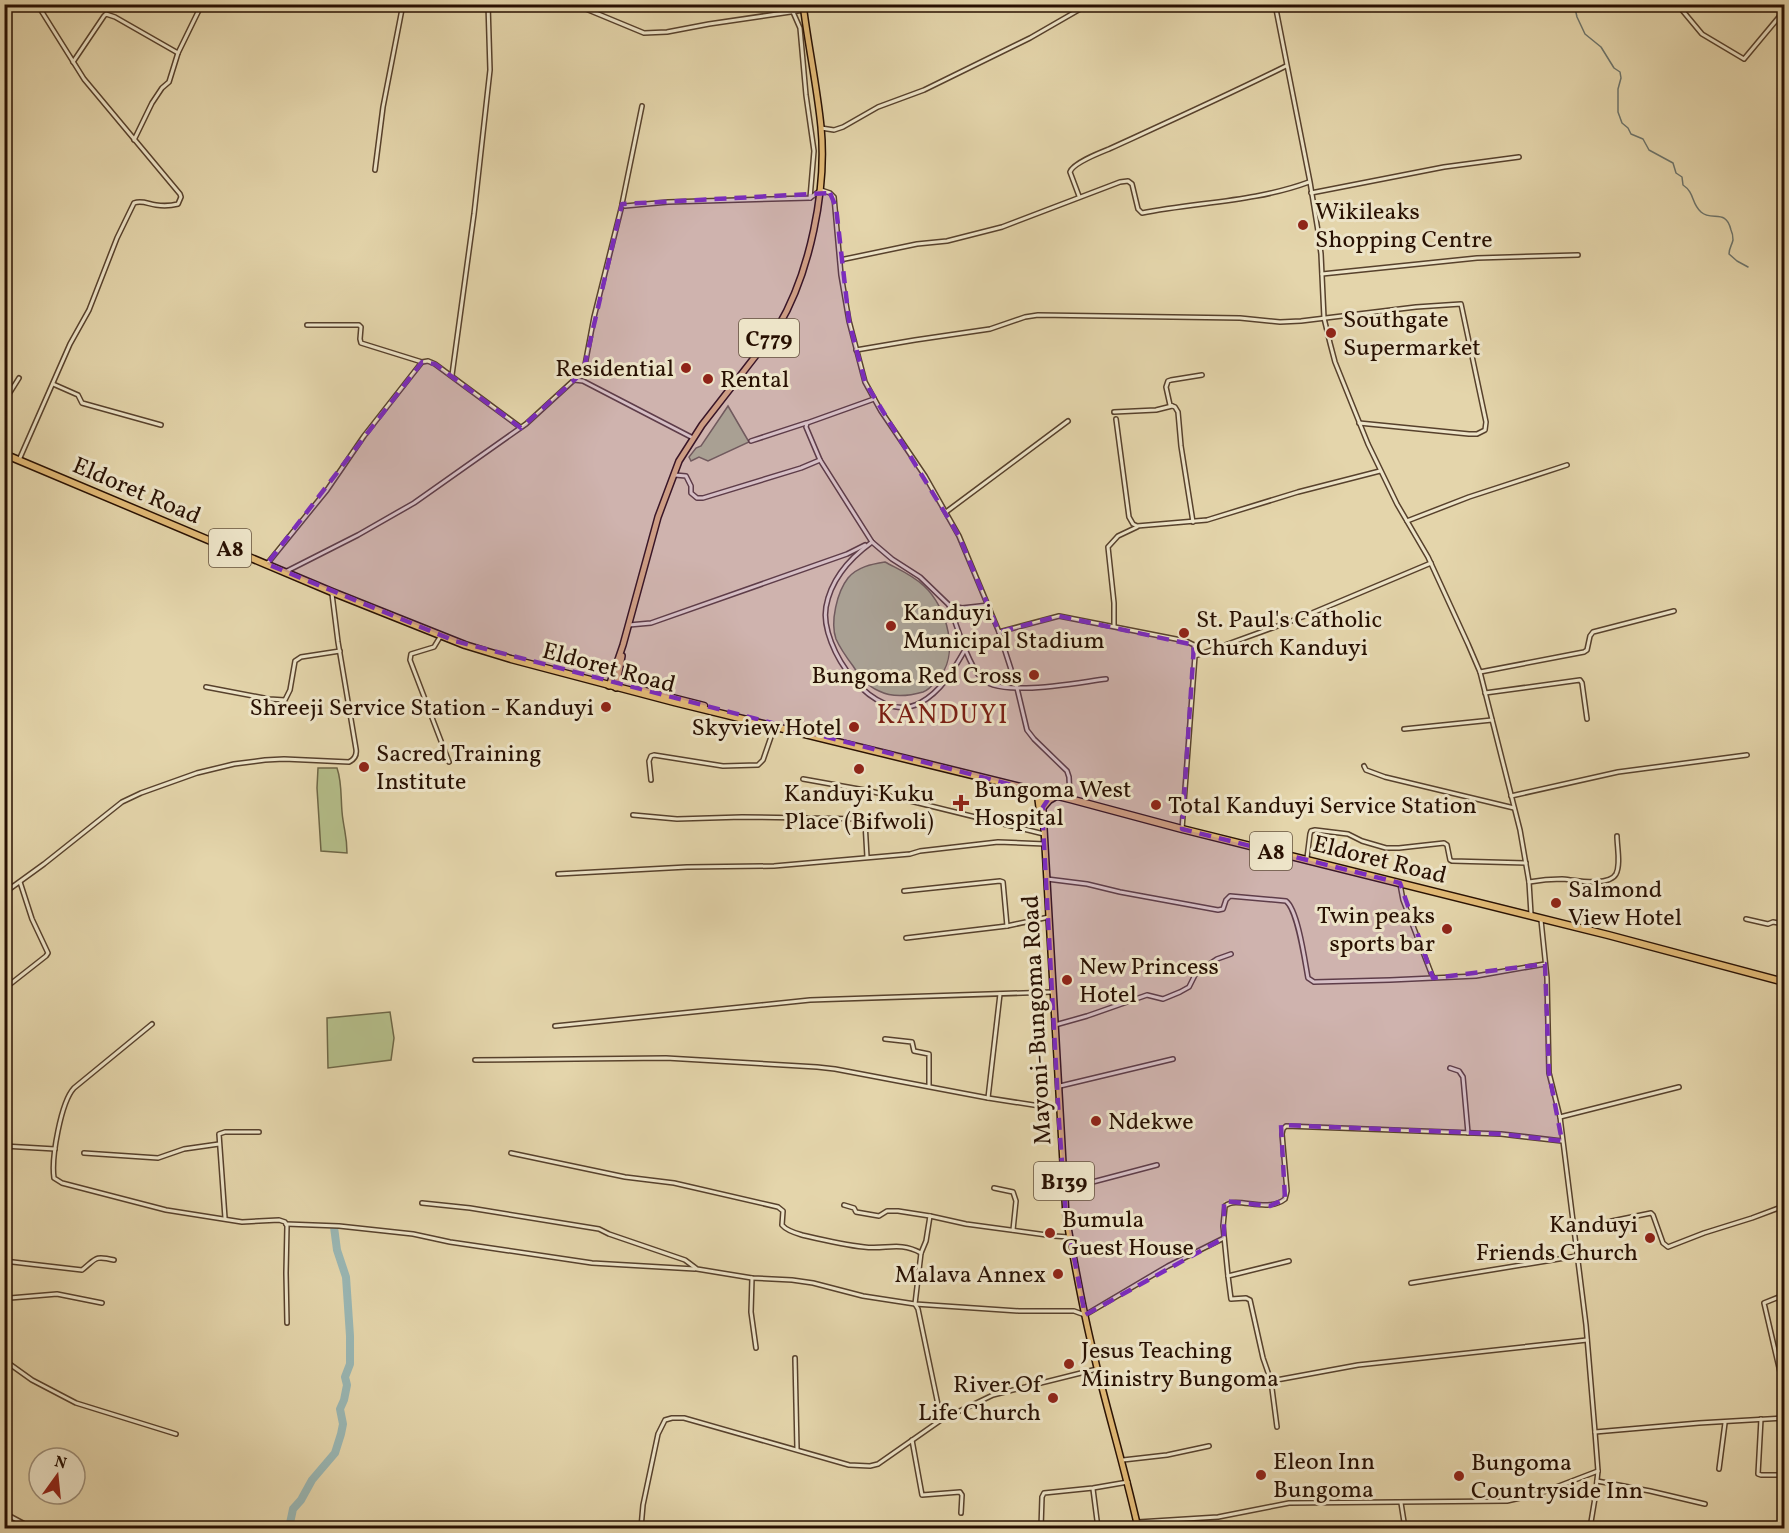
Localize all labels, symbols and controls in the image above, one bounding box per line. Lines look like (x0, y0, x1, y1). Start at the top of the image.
place label: Wikileaks Shopping Centre (1315, 196, 1493, 258)
marker: Wikileaks Shopping Centre (1296, 218, 1310, 232)
place label: Southgate Supermarket (1343, 304, 1481, 366)
road number: C779 (739, 319, 799, 357)
marker: Southgate Supermarket (1324, 326, 1338, 340)
place label: Residential (555, 353, 674, 387)
marker: Residential (679, 361, 693, 375)
place label: Rental (720, 364, 789, 398)
marker: Rental (701, 372, 715, 386)
street label: Eldoret Road (67, 449, 206, 534)
road number: A8 (209, 529, 251, 567)
place label: Kanduyi Municipal Stadium (903, 597, 1105, 659)
place label: St. Paul's Catholic Church Kanduyi (1196, 604, 1382, 666)
marker: Kanduyi Municipal Stadium (884, 619, 898, 633)
marker: St. Paul's Catholic Church Kanduyi (1177, 626, 1191, 640)
street label: Eldoret Road (538, 635, 679, 703)
place label: Bungoma Red Cross (811, 660, 1022, 694)
marker: Bungoma Red Cross (1027, 668, 1041, 682)
place label: Shreeji Service Station - Kanduyi (250, 692, 594, 726)
district label: KANDUYI (877, 697, 1009, 735)
marker: Shreeji Service Station - Kanduyi (599, 700, 613, 714)
place label: Skyview Hotel (691, 712, 842, 746)
marker: Skyview Hotel (847, 720, 861, 734)
place label: Sacred Training Institute (376, 738, 541, 800)
marker: Sacred Training Institute (357, 760, 371, 774)
marker: Kanduyi Kuku Place (Bifwoli) (852, 762, 866, 776)
place label: Bungoma West Hospital (974, 774, 1131, 836)
place label: Kanduyi Kuku Place (Bifwoli) (784, 778, 934, 840)
place label: Total Kanduyi Service Station (1168, 790, 1477, 824)
marker: Bungoma West Hospital (952, 794, 970, 812)
marker: Total Kanduyi Service Station (1149, 798, 1163, 812)
street label: Eldoret Road (1309, 828, 1450, 894)
road number: A8 (1250, 832, 1292, 870)
place label: Salmond View Hotel (1568, 874, 1682, 936)
street label: Mayoni-Bungoma Road (1014, 894, 1062, 1146)
marker: Salmond View Hotel (1549, 896, 1563, 910)
place label: Twin peaks sports bar (1317, 900, 1435, 962)
marker: Twin peaks sports bar (1440, 922, 1454, 936)
place label: New Princess Hotel (1079, 951, 1219, 1013)
marker: New Princess Hotel (1060, 973, 1074, 987)
place label: Ndekwe (1108, 1106, 1194, 1140)
marker: Ndekwe (1089, 1114, 1103, 1128)
road number: B139 (1034, 1162, 1094, 1200)
place label: Bumula Guest House (1062, 1204, 1194, 1266)
place label: Kanduyi Friends Church (1476, 1209, 1638, 1271)
marker: Bumula Guest House (1043, 1226, 1057, 1240)
marker: Kanduyi Friends Church (1643, 1231, 1657, 1245)
place label: Malava Annex (894, 1259, 1046, 1293)
marker: Malava Annex (1051, 1267, 1065, 1281)
place label: Jesus Teaching Ministry Bungoma (1081, 1335, 1279, 1397)
marker: Jesus Teaching Ministry Bungoma (1062, 1357, 1076, 1371)
place label: River Of Life Church (918, 1369, 1044, 1431)
marker: River Of Life Church (1046, 1391, 1060, 1405)
north arrow (27, 1446, 87, 1506)
place label: Eleon Inn Bungoma (1273, 1446, 1375, 1508)
place label: Bungoma Countryside Inn (1471, 1447, 1643, 1509)
text: N (52, 1451, 69, 1476)
marker: Eleon Inn Bungoma (1254, 1468, 1268, 1482)
marker: Bungoma Countryside Inn (1452, 1469, 1466, 1483)

